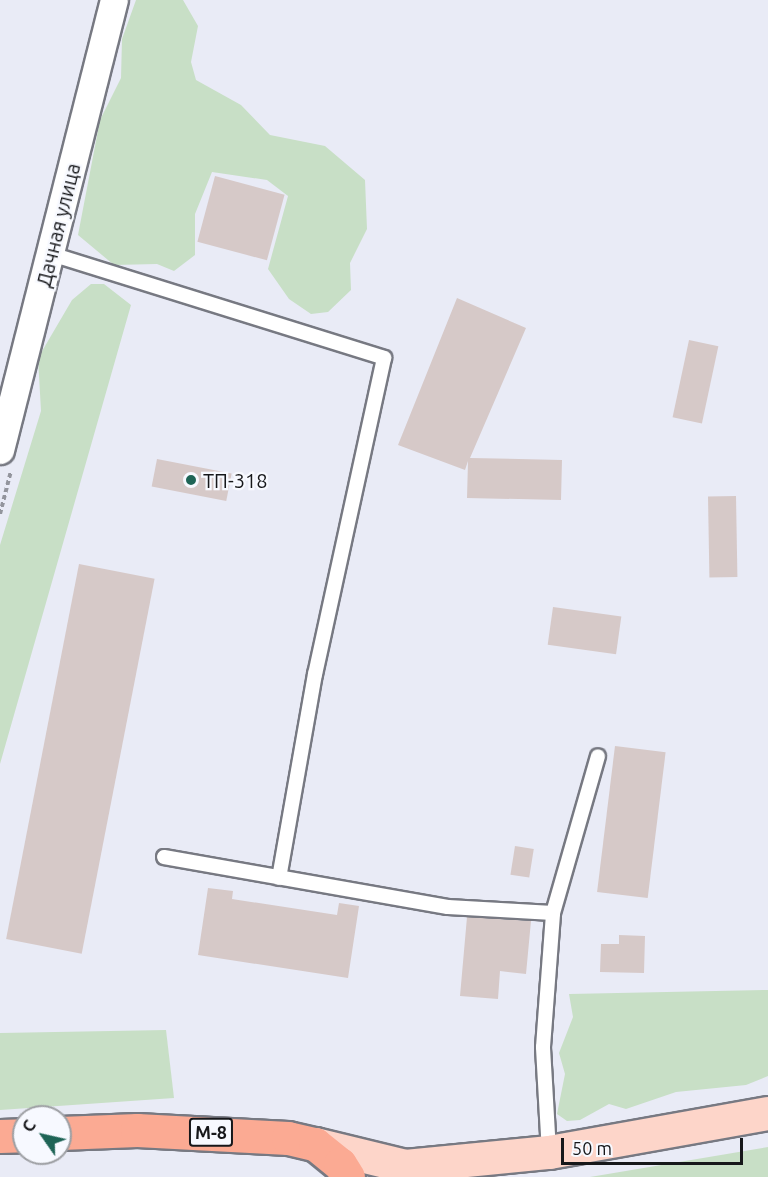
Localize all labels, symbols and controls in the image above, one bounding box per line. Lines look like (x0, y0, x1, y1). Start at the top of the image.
street label: Дачная улица (31, 161, 85, 289)
place label: ТП-318 (203, 468, 268, 492)
marker: ТП-318 (184, 473, 198, 487)
north arrow (12, 1105, 72, 1165)
text: С (18, 1117, 39, 1135)
road number: М-8 (188, 1117, 234, 1147)
scale bar (564, 1126, 746, 1164)
text: 50 m (572, 1138, 612, 1158)

